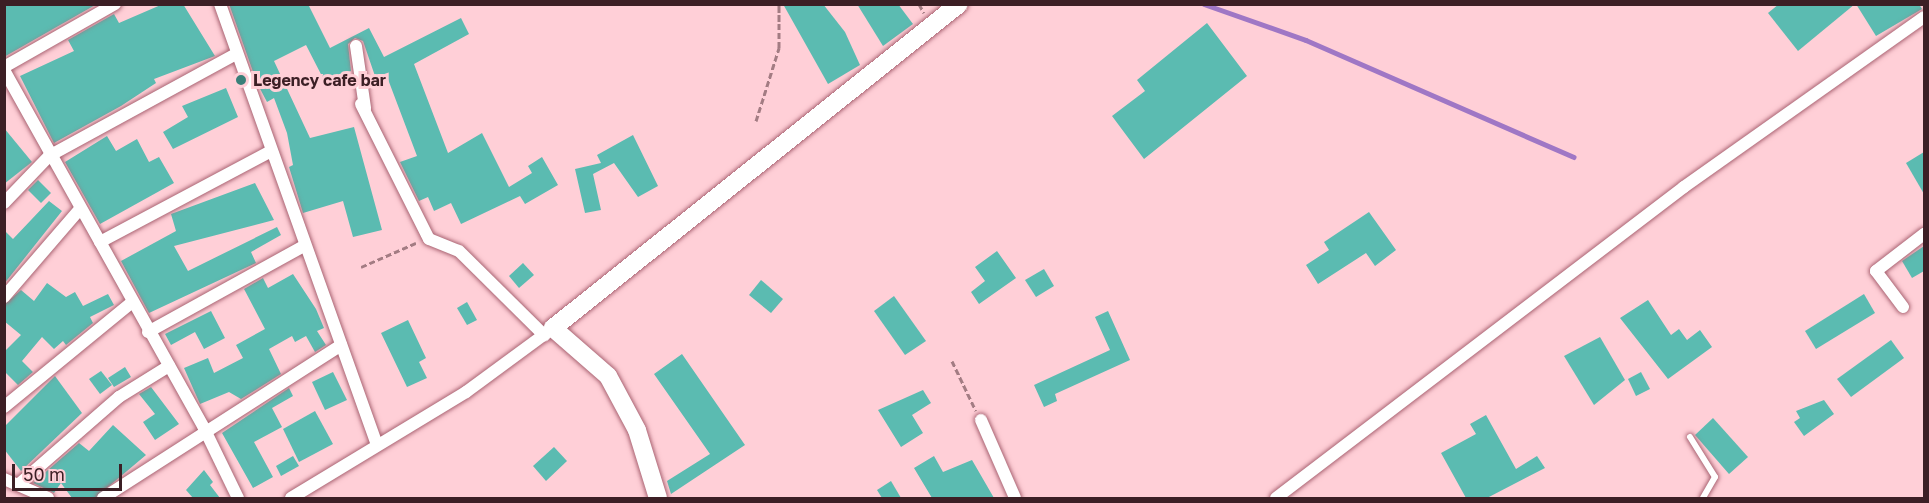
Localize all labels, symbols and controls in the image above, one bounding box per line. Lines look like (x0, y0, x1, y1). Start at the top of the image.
place label: Legency cafe bar (253, 70, 386, 90)
marker: Legency cafe bar (234, 73, 248, 87)
scale bar (15, 452, 124, 490)
text: 50 m (23, 463, 65, 485)

